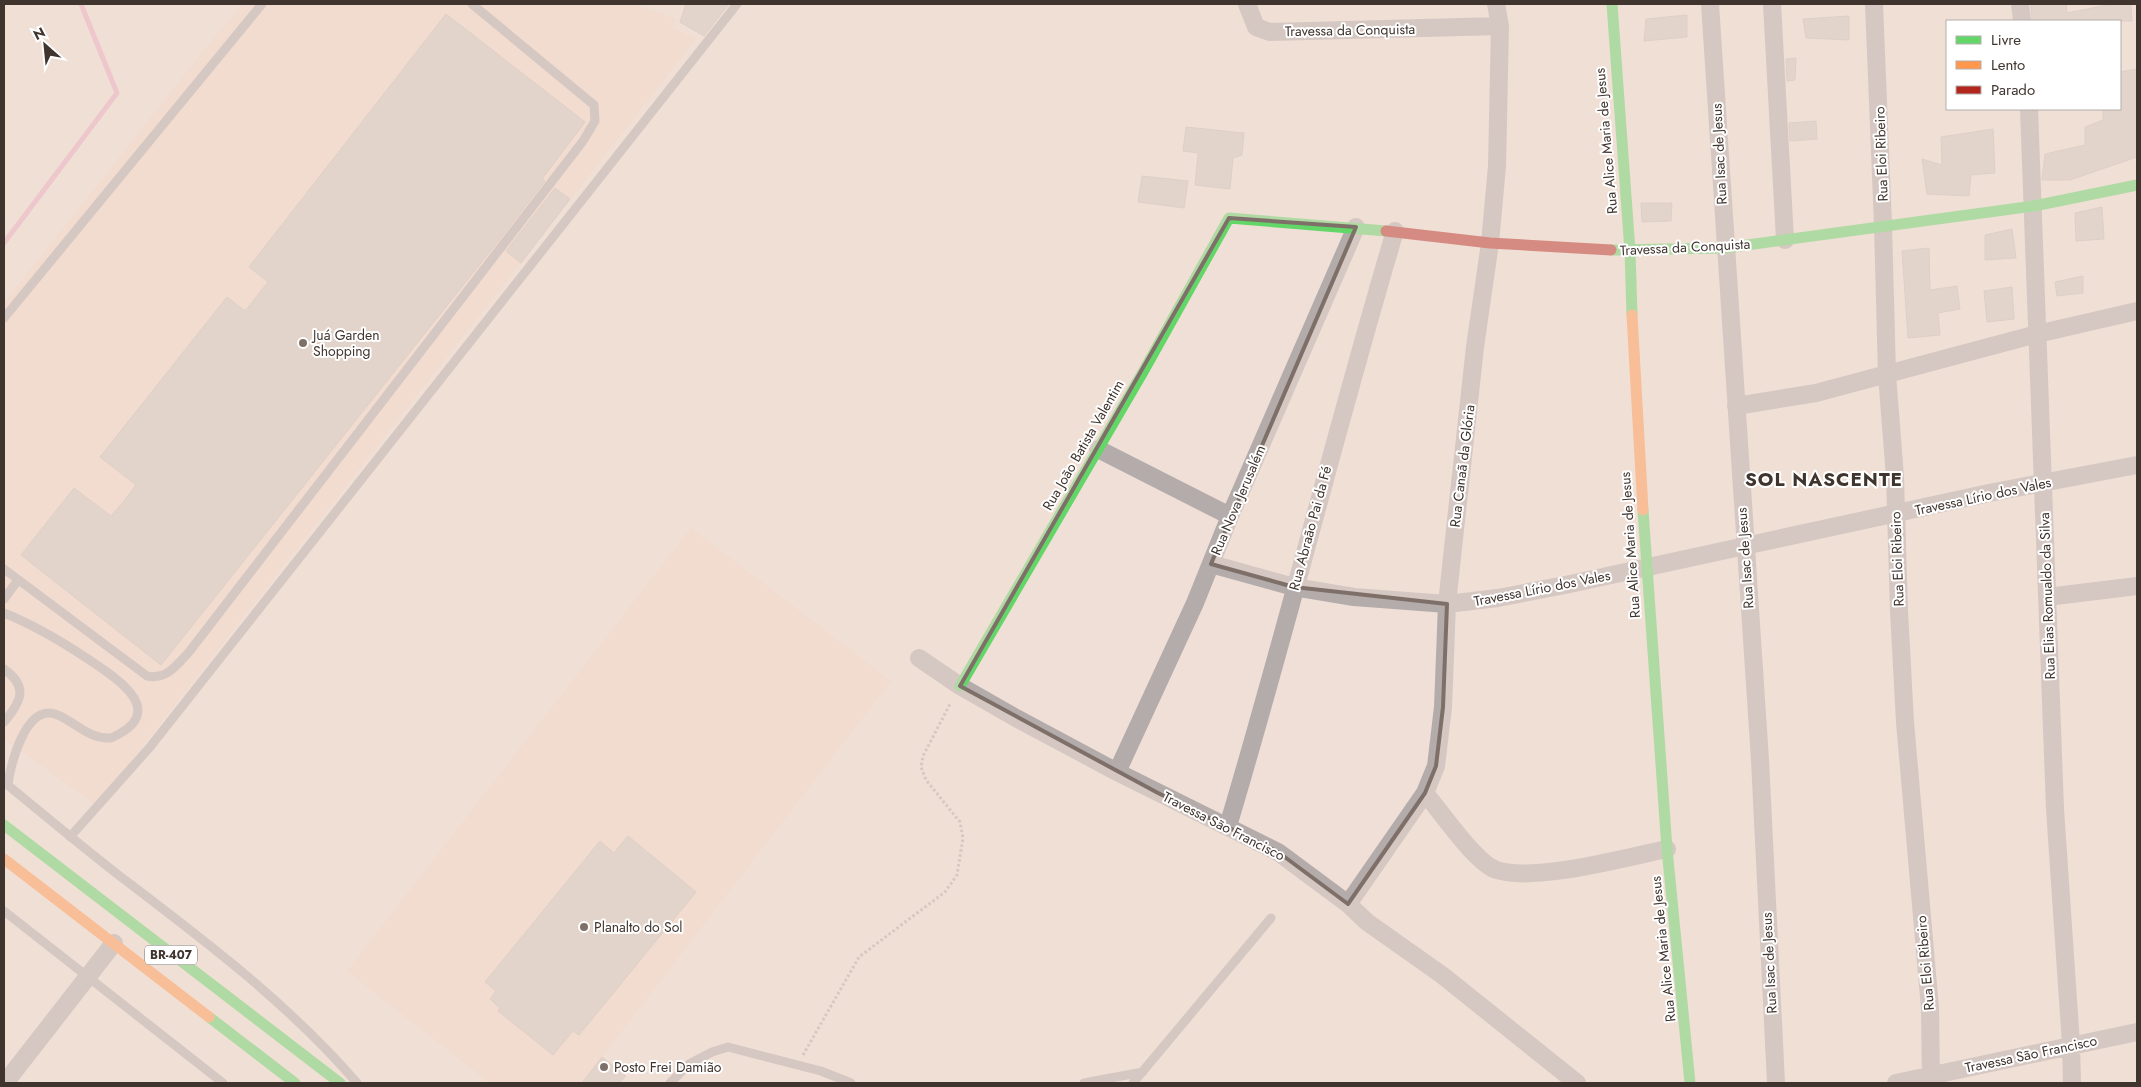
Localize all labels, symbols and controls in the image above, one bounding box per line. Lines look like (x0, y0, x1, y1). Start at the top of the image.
street label: Travessa da Conquista (1285, 19, 1415, 41)
north arrow (20, 20, 70, 70)
legend (1946, 20, 2121, 110)
text: N (30, 22, 49, 45)
text: Livre (1991, 29, 2021, 51)
text: Lento (1991, 54, 2025, 76)
street label: Rua Alice Maria de Jesus (1590, 67, 1622, 215)
text: Parado (1991, 79, 2035, 101)
street label: Rua Isac de Jesus (1706, 102, 1732, 205)
street label: Rua Eloi Ribeiro (1869, 106, 1893, 202)
street label: Travessa da Conquista (1619, 234, 1751, 260)
place label: Juá Garden Shopping (311, 325, 380, 361)
marker: Juá Garden Shopping (297, 337, 309, 349)
street label: Rua João Batista Valentim (1037, 376, 1129, 514)
street label: Rua Canaã da Glória (1445, 404, 1479, 528)
street label: Rua Nova Jerusalém (1206, 442, 1270, 558)
street label: Rua Abraão Pai da Fé (1284, 464, 1336, 592)
district label: SOL NASCENTE (1745, 466, 1903, 493)
street label: Rua Alice Maria de Jesus (1615, 471, 1645, 619)
street label: Travessa Lírio dos Vales (1913, 472, 2053, 520)
street label: Rua Isac de Jesus (1731, 506, 1759, 609)
street label: Rua Eloi Ribeiro (1885, 511, 1909, 607)
street label: Rua Elias Romualdo da Silva (2034, 512, 2060, 680)
street label: Travessa Lírio dos Vales (1472, 565, 1612, 611)
street label: Travessa São Francisco (1160, 787, 1289, 866)
street label: Rua Alice Maria de Jesus (1645, 875, 1681, 1023)
street label: Rua Isac de Jesus (1756, 911, 1782, 1014)
street label: Rua Eloi Ribeiro (1911, 914, 1939, 1011)
place label: Planalto do Sol (594, 917, 683, 937)
marker: Planalto do Sol (578, 921, 590, 933)
road number: BR-407 (145, 946, 197, 964)
street label: Travessa São Francisco (1963, 1030, 2099, 1078)
place label: Posto Frei Damião (614, 1057, 722, 1077)
marker: Posto Frei Damião (598, 1061, 610, 1073)

